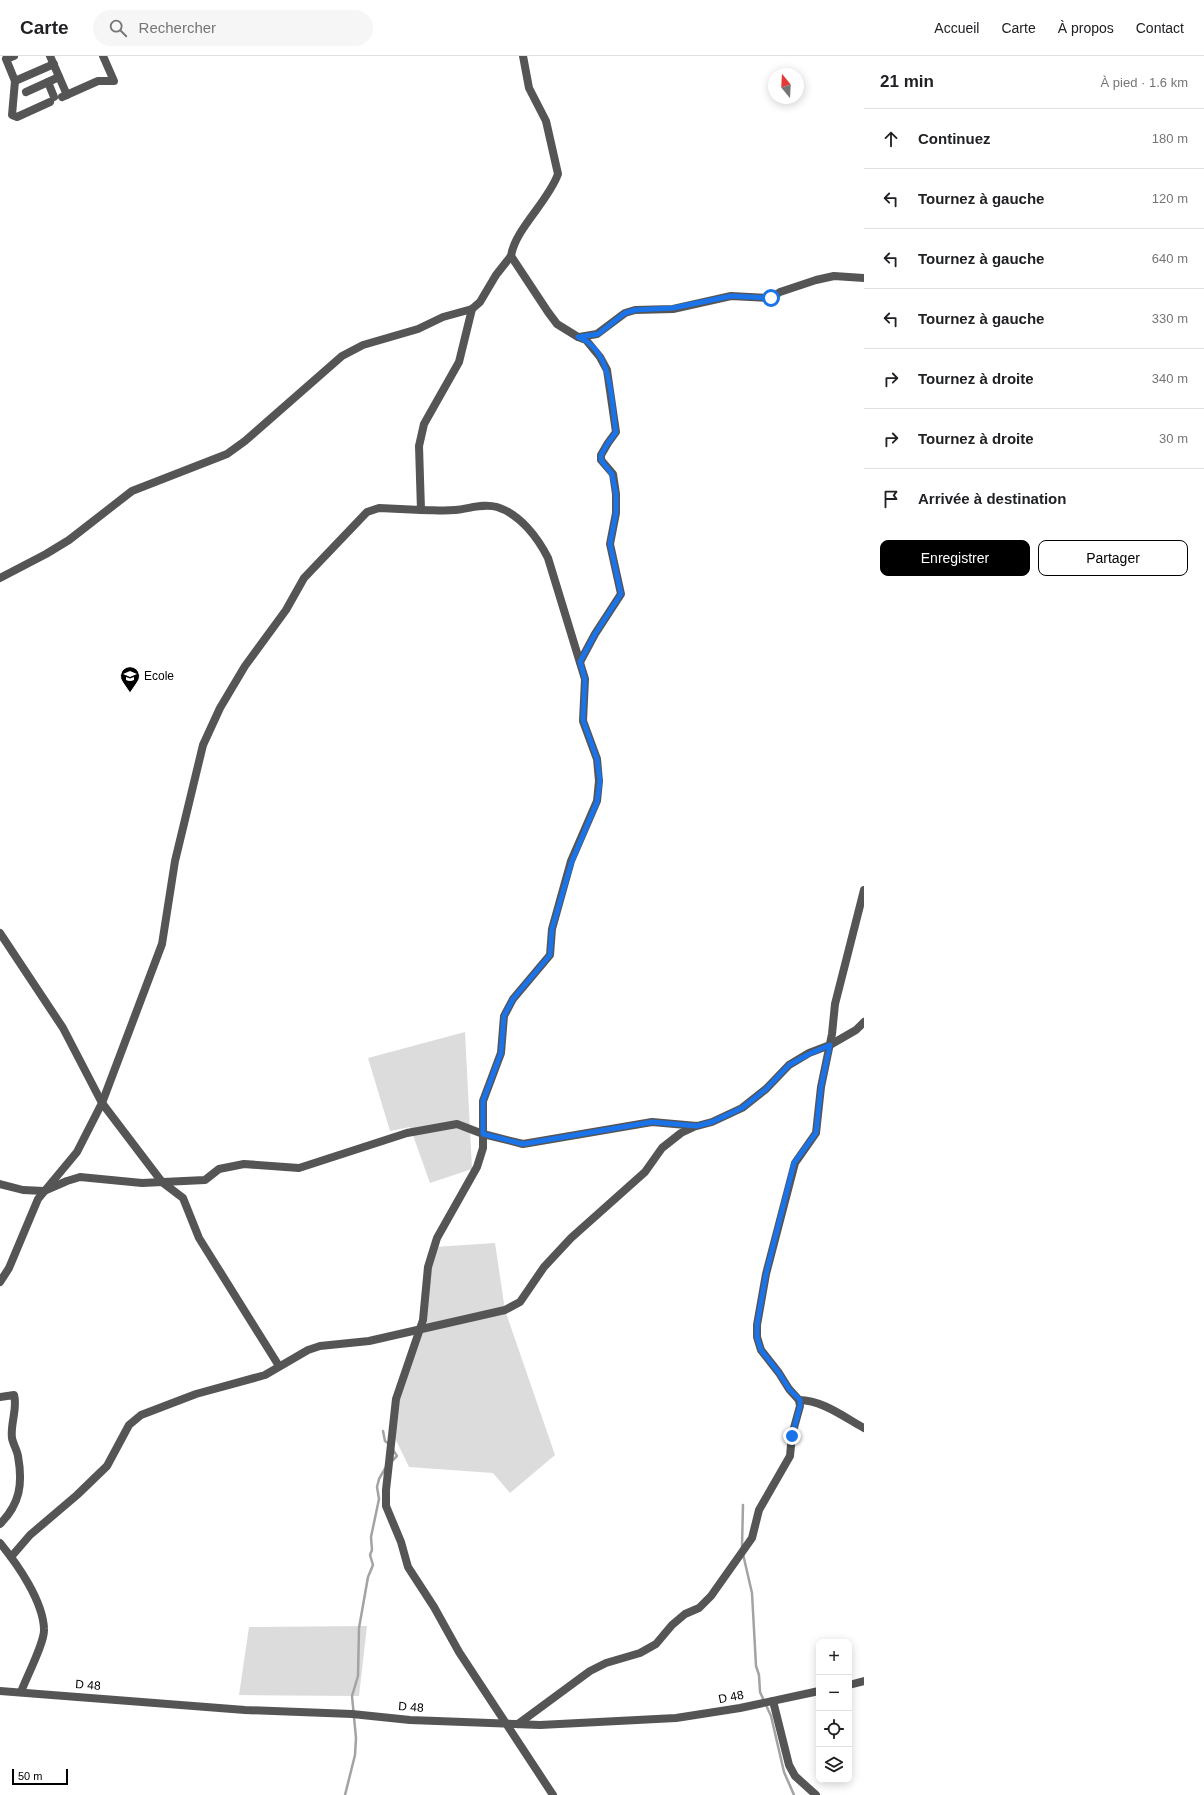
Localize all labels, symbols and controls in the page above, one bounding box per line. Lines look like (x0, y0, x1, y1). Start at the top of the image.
search box (93, 10, 373, 46)
text: Carte (20, 17, 69, 38)
icon: search (107, 17, 129, 39)
text: Rechercher (139, 19, 216, 36)
text: Accueil (934, 20, 979, 36)
text: Carte (1001, 20, 1036, 36)
text: À propos (1058, 20, 1114, 36)
text: Contact (1136, 20, 1184, 36)
north arrow (768, 68, 804, 104)
text: 21 min (880, 72, 934, 91)
text: À pied · 1.6 km (1101, 75, 1188, 90)
icon: ahead (880, 128, 902, 150)
text: Continuez (918, 130, 991, 147)
text: 180 m (1152, 131, 1188, 146)
icon: left (880, 188, 902, 210)
text: Tournez à gauche (918, 190, 1044, 207)
text: 120 m (1152, 191, 1188, 206)
icon: left (880, 248, 902, 270)
text: Tournez à gauche (918, 250, 1044, 267)
text: 640 m (1152, 251, 1188, 266)
route start (762, 289, 780, 307)
icon: left (880, 308, 902, 330)
text: Tournez à gauche (918, 310, 1044, 327)
text: 330 m (1152, 311, 1188, 326)
icon: right (880, 368, 902, 390)
text: Tournez à droite (918, 370, 1034, 387)
text: 340 m (1152, 371, 1188, 386)
icon: right (880, 428, 902, 450)
text: Tournez à droite (918, 430, 1034, 447)
text: 30 m (1159, 431, 1188, 446)
icon: arrive (880, 488, 902, 510)
text: Arrivée à destination (918, 490, 1066, 507)
button: Enregistrer (880, 540, 1030, 576)
button: Partager (1038, 540, 1188, 576)
school or university icon: Ecole (119, 665, 141, 693)
place label: Ecole (144, 669, 174, 683)
route end (783, 1427, 801, 1445)
map controls (816, 1639, 852, 1783)
button: + (816, 1639, 852, 1675)
button: − (816, 1675, 852, 1711)
street label: D 48 (75, 1677, 101, 1693)
street label: D 48 (717, 1688, 745, 1706)
street label: D 48 (398, 1699, 424, 1715)
button: locate (816, 1711, 852, 1747)
button: layers (816, 1747, 852, 1783)
scale bar (12, 1767, 68, 1786)
text: 50 m (18, 1770, 42, 1782)

